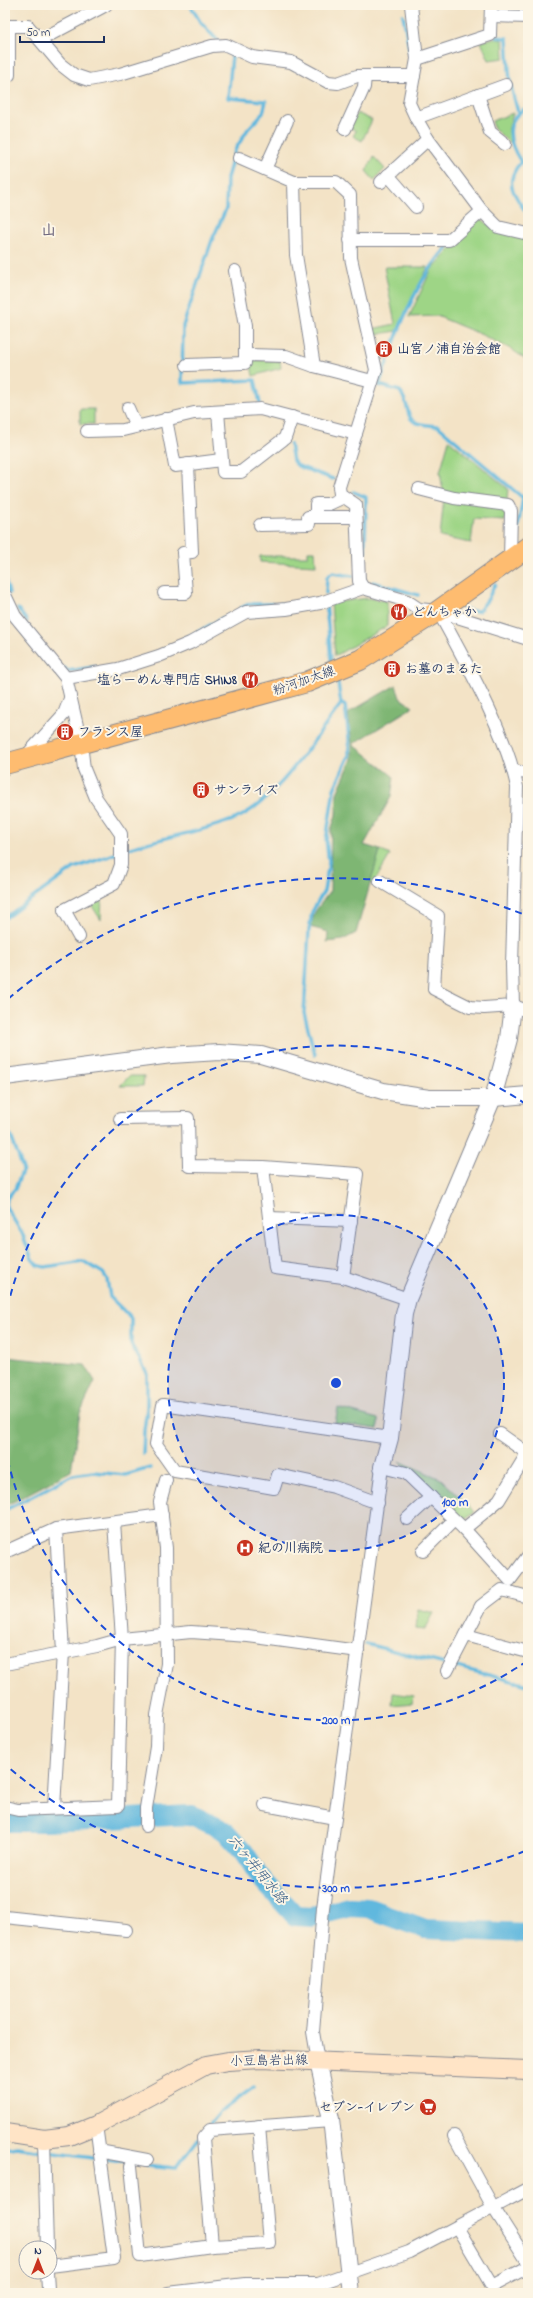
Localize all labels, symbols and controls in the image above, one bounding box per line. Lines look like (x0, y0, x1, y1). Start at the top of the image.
scale bar (20, 18, 104, 44)
text: 50 m (26, 24, 50, 42)
district label: 山 (41, 220, 57, 242)
building icon: 山宮ノ浦自治会館 (374, 339, 394, 359)
place label: 山宮ノ浦自治会館 (397, 340, 501, 359)
restaurant icon: どんちゃか (389, 602, 409, 622)
place label: どんちゃか (412, 603, 477, 622)
building icon: お墓のまるた (382, 659, 402, 679)
place label: お墓のまるた (405, 660, 483, 679)
street label: 粉河加太線 (270, 661, 339, 701)
restaurant icon: 塩らーめん専門店 SHIN8 (240, 670, 260, 690)
place label: 塩らーめん専門店 SHIN8 (97, 671, 237, 690)
building icon: フランス屋 (55, 722, 75, 742)
place label: フランス屋 (78, 723, 143, 742)
building icon: サンライズ (191, 780, 211, 800)
place label: サンライズ (214, 781, 278, 800)
centre of rings (329, 1376, 343, 1390)
text: 100 m (442, 1494, 469, 1512)
hospital icon: 紀の川病院 (235, 1538, 255, 1558)
place label: 紀の川病院 (258, 1539, 323, 1558)
text: 200 m (321, 1712, 351, 1730)
water label: 六ヶ井用水路 (222, 1831, 292, 1910)
text: 300 m (321, 1880, 351, 1898)
street label: 小豆島岩出線 (230, 2051, 309, 2071)
supermarket icon: セブン-イレブン (418, 2097, 438, 2117)
place label: セブン-イレブン (319, 2098, 415, 2117)
north arrow (18, 2240, 58, 2280)
text: N (34, 2243, 42, 2259)

